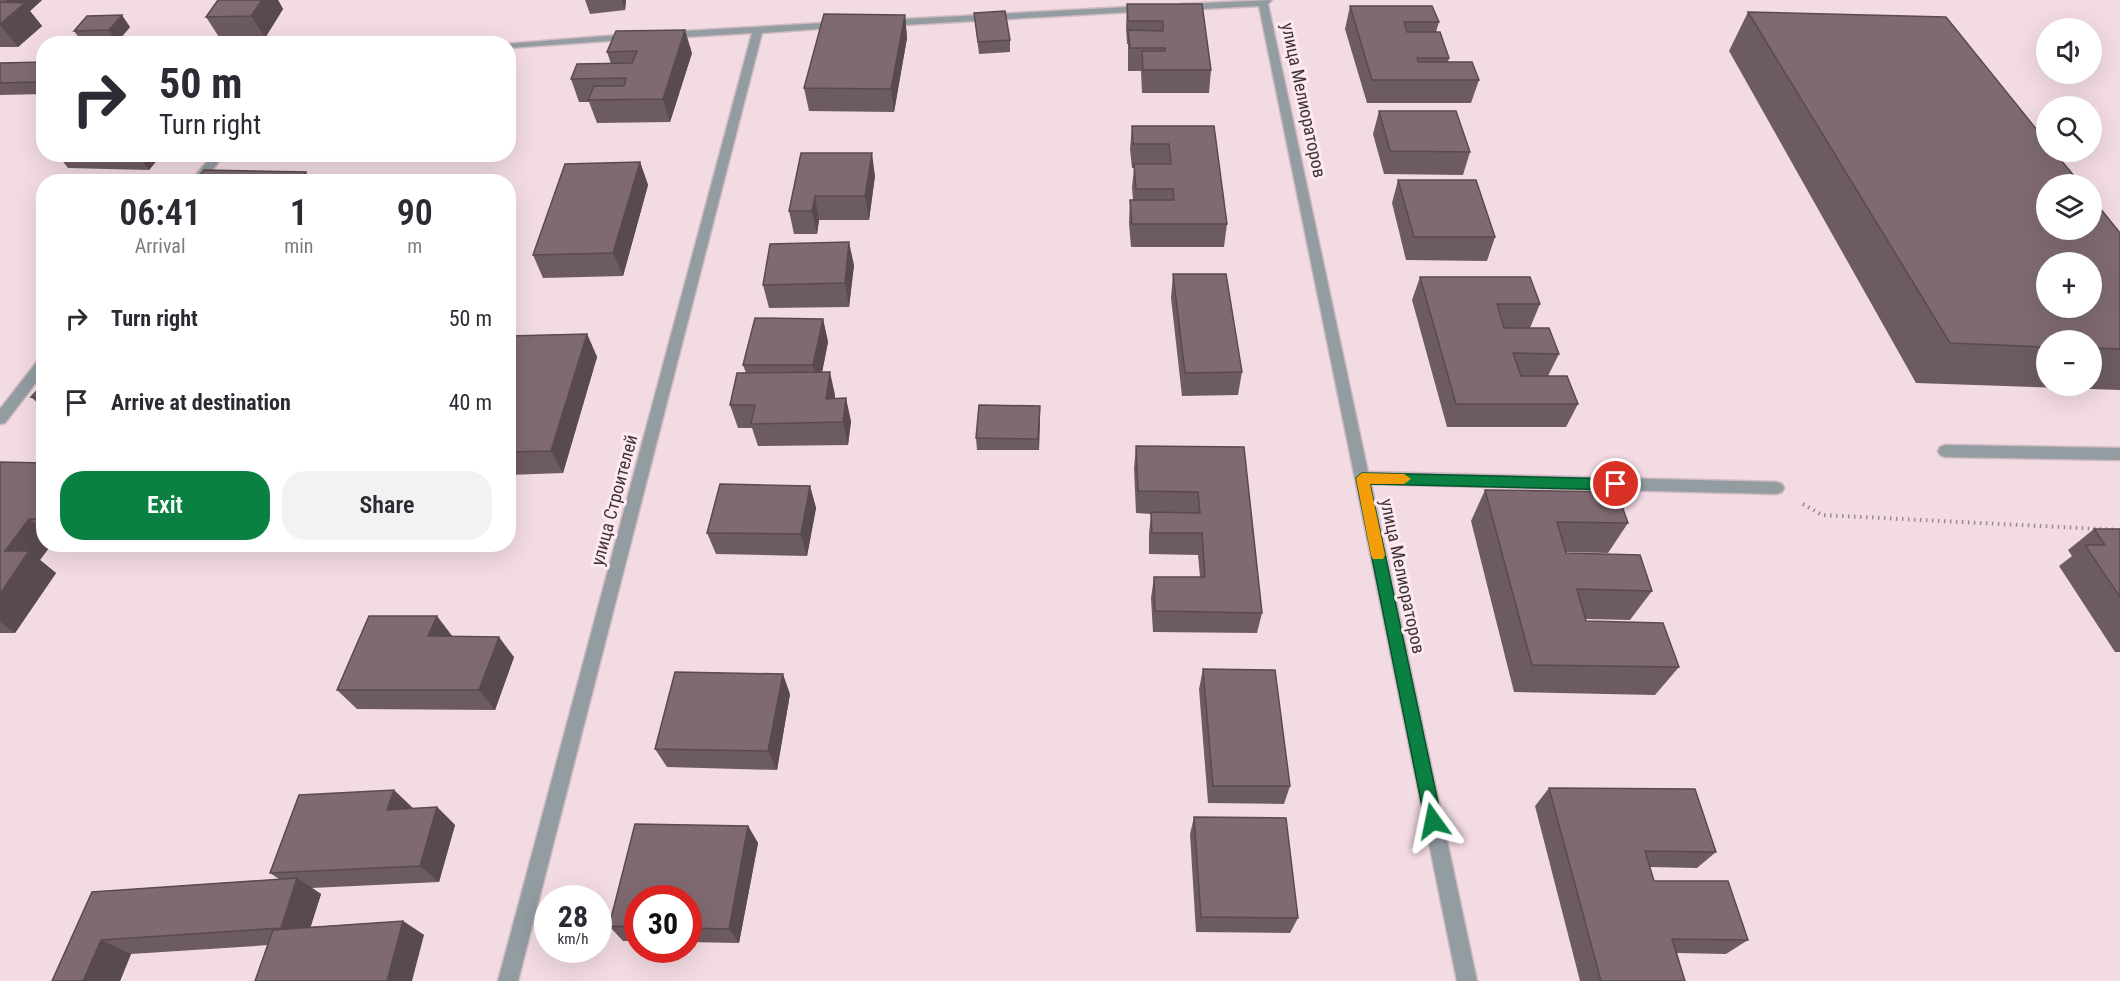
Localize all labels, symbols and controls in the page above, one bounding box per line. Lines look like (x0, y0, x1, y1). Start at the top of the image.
map controls (2036, 18, 2102, 396)
button: sound (2036, 18, 2102, 84)
street label: улица Мелиораторов (1277, 21, 1331, 179)
text: 50 m (159, 59, 242, 108)
icon: right (60, 60, 138, 138)
button: search (2036, 96, 2102, 162)
text: Turn right (159, 109, 261, 141)
button: layers (2036, 174, 2102, 240)
text: 06:41 (119, 192, 201, 234)
text: 1 (290, 192, 308, 234)
text: 90 (397, 192, 433, 234)
text: Arrival (135, 234, 186, 258)
text: min (284, 234, 314, 258)
text: m (407, 234, 422, 258)
button: + (2036, 252, 2102, 318)
icon: right (60, 302, 93, 335)
text: Turn right (111, 306, 198, 331)
text: 50 m (449, 306, 492, 331)
button: − (2036, 330, 2102, 396)
icon: arrive (60, 386, 93, 419)
text: Arrive at destination (111, 390, 291, 415)
text: 40 m (449, 390, 492, 415)
street label: улица Строителей (586, 432, 642, 568)
pin (1590, 458, 1641, 509)
icon: arrive (1599, 467, 1632, 500)
button: Exit (60, 471, 270, 540)
button: Share (282, 471, 492, 540)
street label: улица Мелиораторов (1376, 497, 1430, 655)
position arrow (1401, 789, 1465, 853)
speed limit sign: 30 (624, 885, 702, 963)
text: 28 (558, 899, 588, 934)
text: km/h (558, 930, 588, 948)

